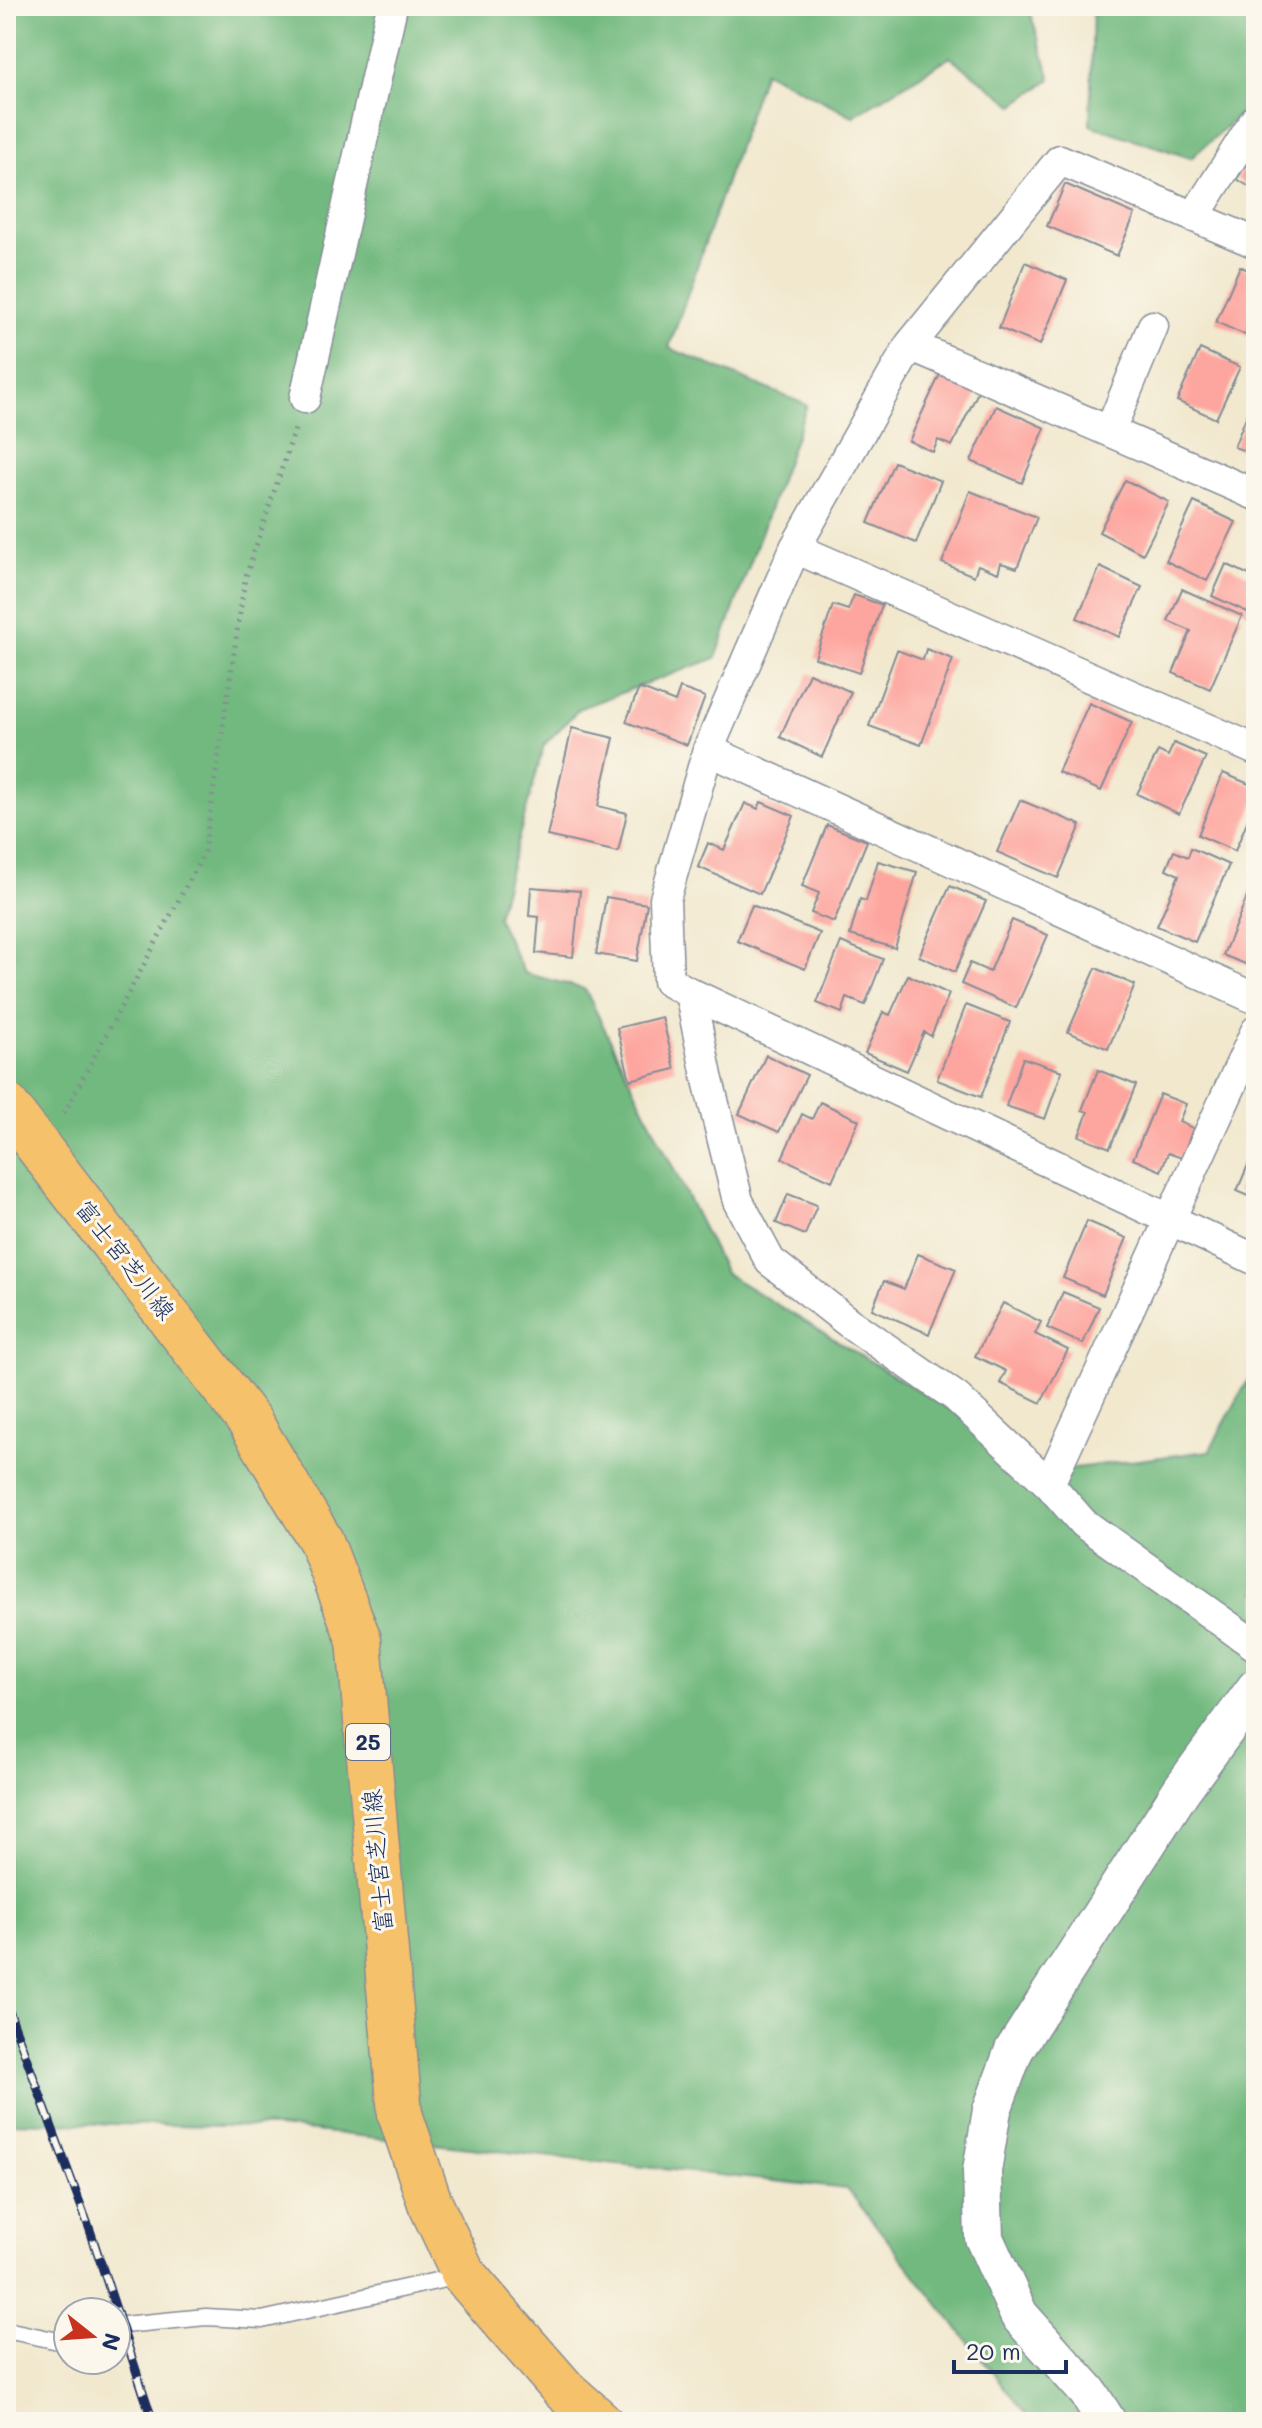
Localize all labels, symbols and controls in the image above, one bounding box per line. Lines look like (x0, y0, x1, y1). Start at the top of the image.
street label: 富士宮芝川線 (70, 1193, 183, 1325)
road number: 25 (346, 1724, 390, 1760)
street label: 富士宮芝川線 (355, 1788, 398, 1934)
north arrow (52, 2296, 132, 2376)
scale bar (954, 2324, 1066, 2374)
text: N (95, 2330, 128, 2354)
text: 20 m (966, 2335, 1021, 2366)

